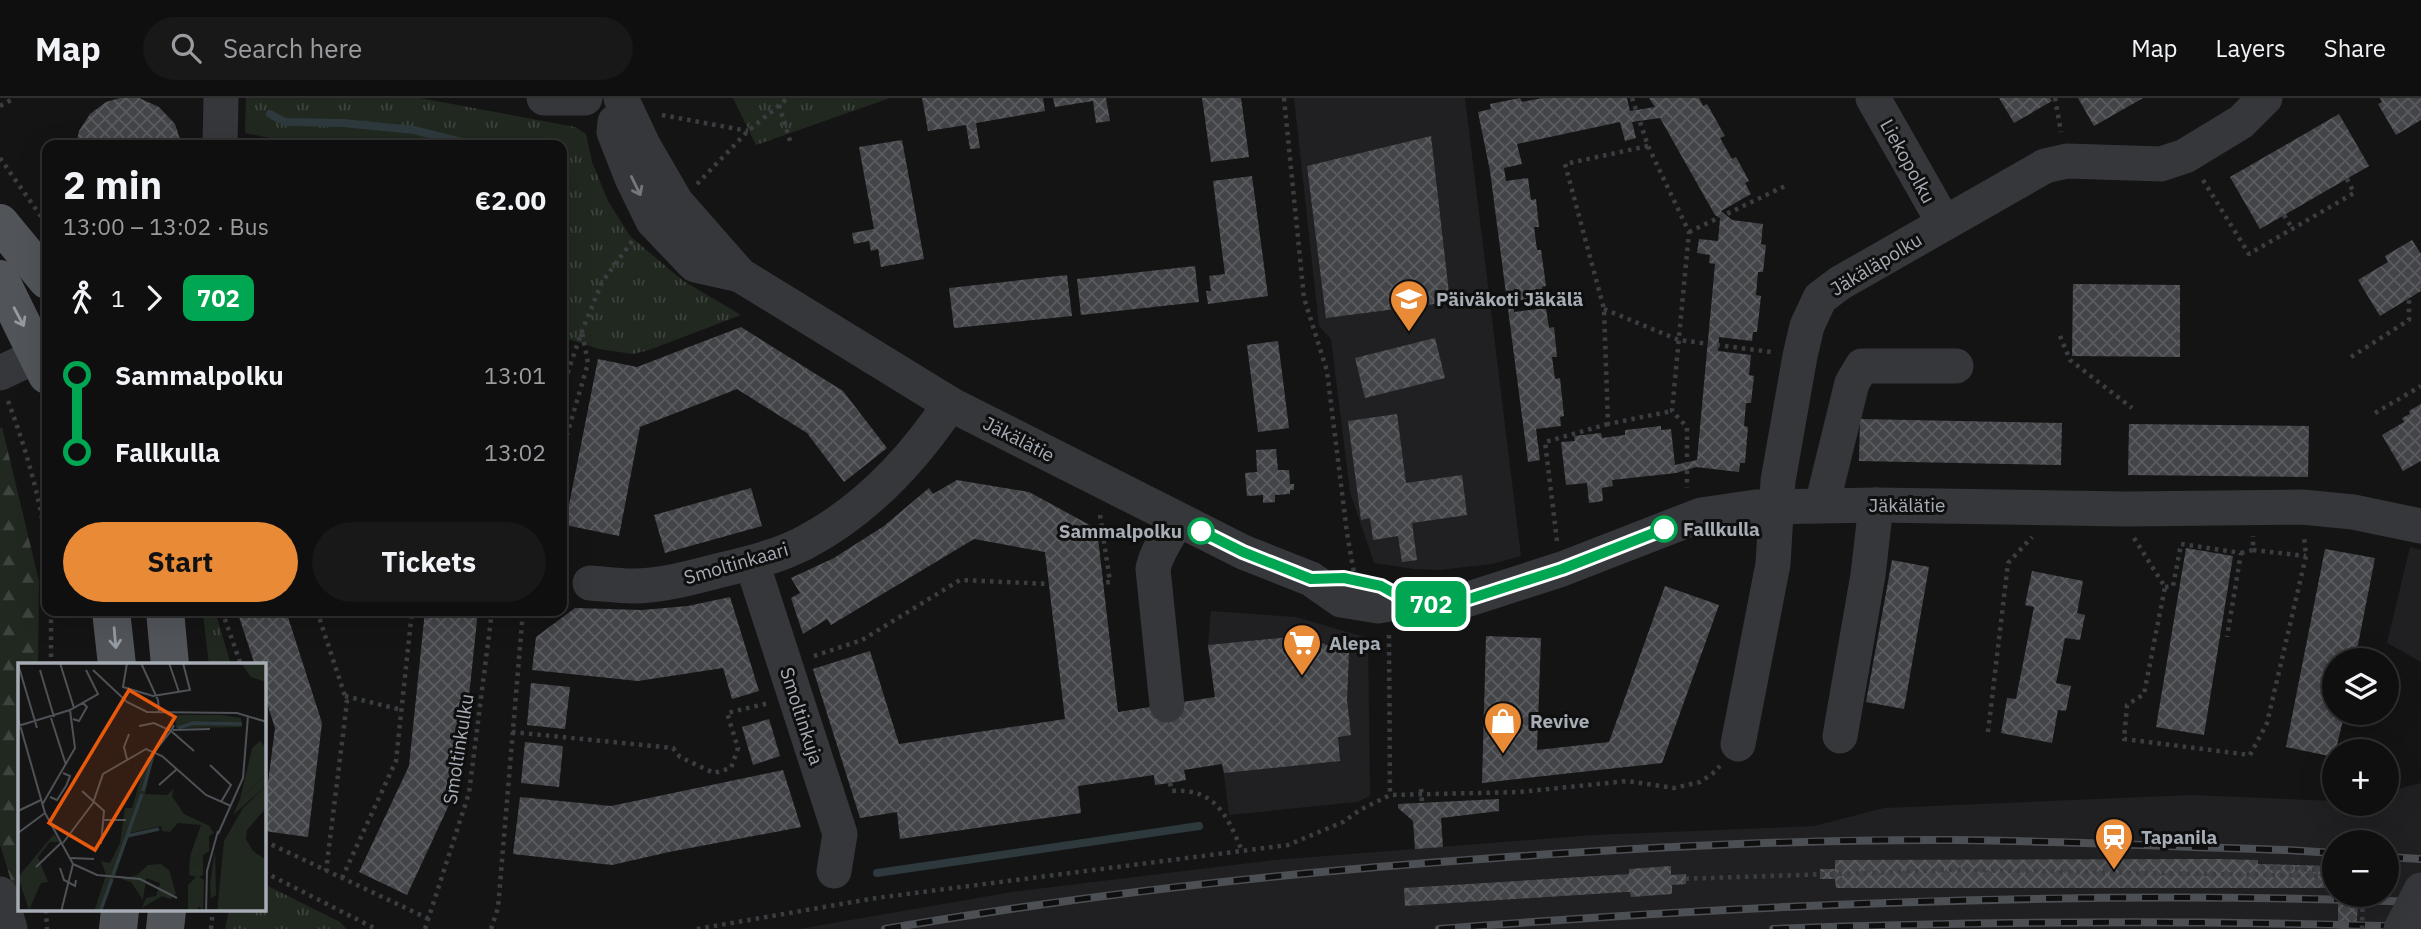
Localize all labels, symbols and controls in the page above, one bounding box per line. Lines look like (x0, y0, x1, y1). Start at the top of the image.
search box (143, 17, 633, 80)
text: Map (35, 27, 101, 70)
icon: search (167, 29, 205, 67)
text: Search here (223, 31, 362, 65)
text: Map (2131, 32, 2178, 64)
text: Layers (2216, 32, 2286, 64)
text: Share (2324, 32, 2386, 64)
street label: Liekopolku (1875, 115, 1941, 207)
text: 2 min (63, 160, 162, 209)
one-way arrow (630, 175, 643, 196)
text: €2.00 (475, 183, 546, 217)
text: 13:00 – 13:02 · Bus (63, 211, 269, 241)
street label: Jäkäläpolku (1826, 227, 1926, 301)
school or university icon: Päiväkoti Jäkälä (1388, 278, 1430, 333)
icon: walk (63, 279, 101, 317)
icon: forward (135, 279, 173, 317)
text: 702 (197, 282, 240, 314)
text: 1 (111, 283, 125, 313)
place label: Päiväkoti Jäkälä (1436, 287, 1583, 311)
one-way arrow (13, 306, 27, 327)
text: Sammalpolku (115, 358, 284, 392)
text: 13:01 (484, 360, 546, 390)
street label: Jäkälätie (979, 411, 1059, 467)
text: Fallkulla (115, 435, 220, 469)
text: 13:02 (484, 437, 546, 467)
street label: Jäkälätie (1868, 493, 1946, 517)
marker: Fallkulla (1651, 516, 1677, 542)
place label: Fallkulla (1683, 517, 1760, 541)
marker: Sammalpolku (1188, 518, 1214, 544)
place label: Sammalpolku (1059, 519, 1182, 543)
button: Start (63, 522, 298, 602)
button: Tickets (312, 522, 546, 602)
street label: Smoltinkaari (681, 537, 791, 589)
line badge: 702 (1391, 581, 1471, 627)
text: 702 (1409, 588, 1453, 620)
supermarket icon: Alepa (1281, 622, 1323, 677)
one-way arrow (108, 626, 121, 648)
place label: Alepa (1329, 631, 1381, 655)
map controls (2322, 648, 2399, 907)
button: layers (2322, 648, 2399, 725)
inset map (18, 663, 266, 912)
street label: Smoltinkuja (775, 664, 829, 768)
street label: Smoltinkulku (437, 692, 479, 806)
shop icon: Revive (1482, 700, 1524, 755)
place label: Revive (1530, 709, 1589, 733)
button: + (2322, 739, 2399, 816)
station icon: Tapanila (2093, 816, 2135, 871)
place label: Tapanila (2141, 825, 2217, 849)
button: − (2322, 830, 2399, 907)

